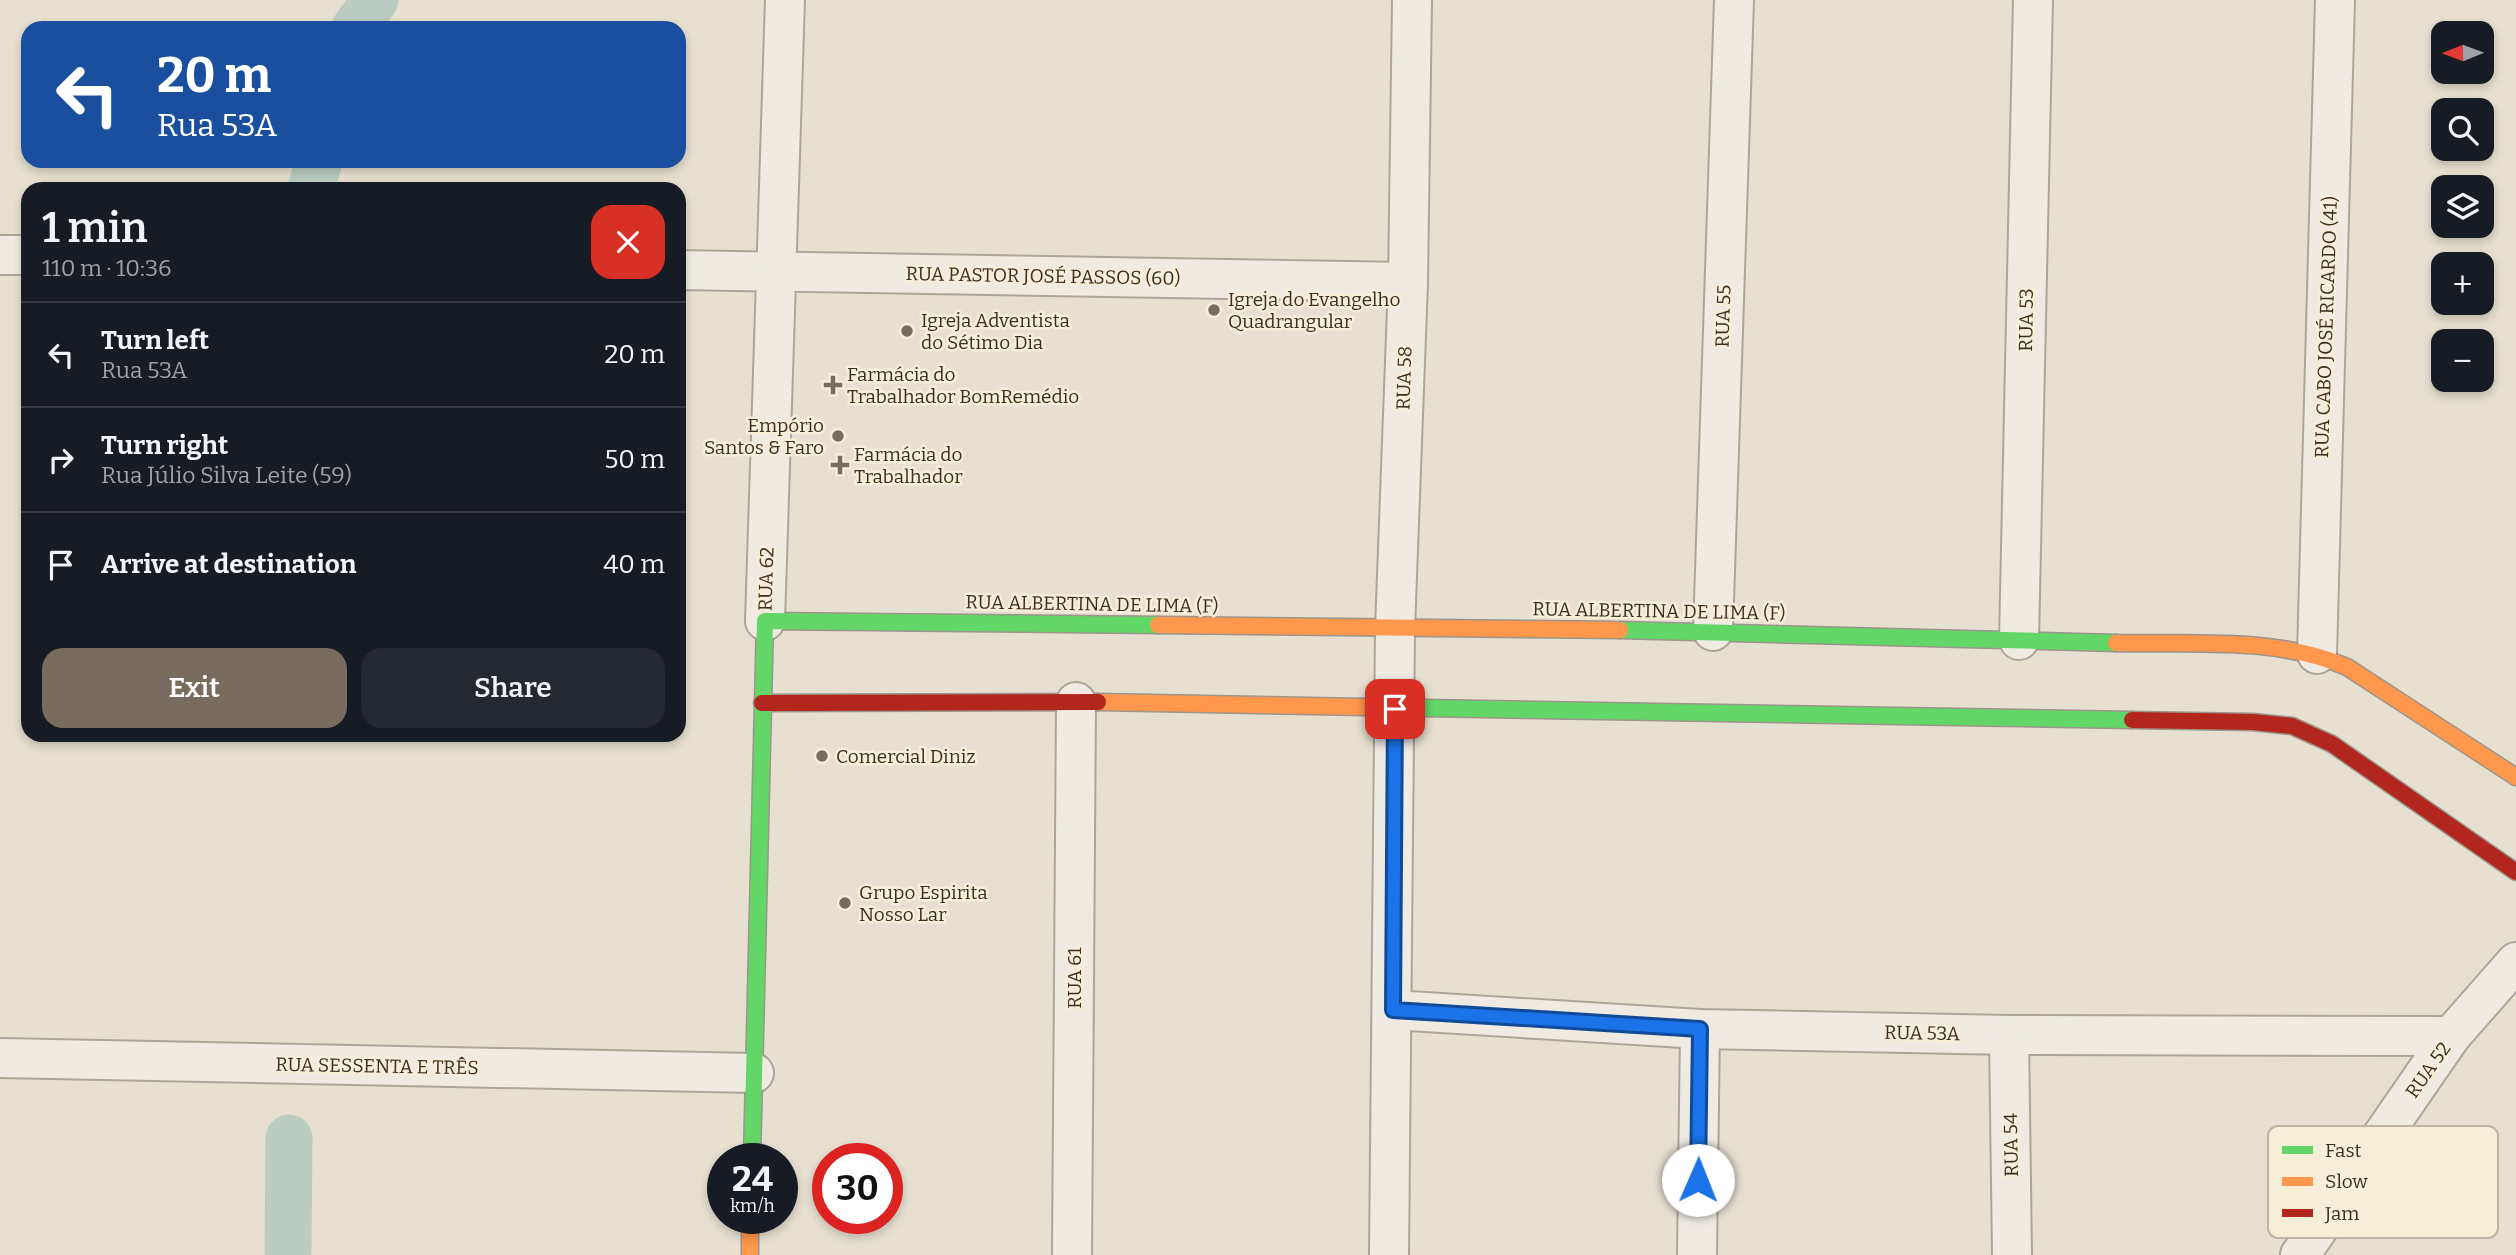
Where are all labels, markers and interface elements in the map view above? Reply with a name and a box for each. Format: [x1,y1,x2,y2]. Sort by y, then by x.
north arrow [2431,21,2494,84]
map controls [2431,21,2494,392]
text: 20 m [157,46,271,105]
icon: left [42,49,133,140]
button: search [2431,98,2494,161]
text: Rua 53A [157,106,277,144]
button: layers [2431,175,2494,238]
street label: RUA CABO JOSÉ RICARDO (41) [2310,196,2342,458]
text: 1 min [42,203,148,253]
button: close [591,205,665,279]
button: + [2431,252,2494,315]
text: 110 m · 10:36 [42,254,172,282]
street label: RUA PASTOR JOSÉ PASSOS (60) [905,262,1181,290]
street label: RUA 55 [1710,284,1736,348]
place label: Igreja do Evangelho Quadrangular [1228,288,1400,333]
street label: RUA 53 [2014,288,2038,352]
marker: Igreja do Evangelho Quadrangular [1206,302,1222,318]
place label: Igreja Adventista do Sétimo Dia [921,309,1071,354]
marker: Igreja Adventista do Sétimo Dia [899,323,915,339]
text: Turn left [101,325,209,356]
button: − [2431,329,2494,392]
icon: left [42,336,80,374]
text: 20 m [604,339,665,370]
street label: RUA 58 [1391,346,1417,410]
text: Rua 53A [101,356,187,384]
place label: Farmácia do Trabalhador BomRemédio [847,363,1079,408]
marker: Farmácia do Trabalhador BomRemédio [825,377,841,393]
place label: Empório Santos & Faro [704,414,824,459]
marker: Empório Santos & Faro [830,428,846,444]
text: Turn right [101,430,228,461]
icon: right [42,441,80,479]
place label: Farmácia do Trabalhador [854,443,963,488]
text: 50 m [604,444,665,475]
marker: Farmácia do Trabalhador [832,457,848,473]
text: Rua Júlio Silva Leite (59) [101,461,352,489]
icon: arrive [42,546,80,584]
street label: RUA 62 [753,547,779,611]
text: Arrive at destination [101,549,356,580]
text: 40 m [603,549,665,580]
street label: RUA ALBERTINA DE LIMA (F) [965,590,1219,618]
street label: RUA ALBERTINA DE LIMA (F) [1532,597,1786,625]
button: Exit [42,648,347,728]
button: Share [361,648,665,728]
pin [1365,679,1425,739]
icon: arrive [1376,690,1414,728]
place label: Comercial Diniz [836,745,976,768]
marker: Comercial Diniz [814,748,830,764]
place label: Grupo Espirita Nosso Lar [859,881,988,926]
marker: Grupo Espirita Nosso Lar [837,895,853,911]
street label: RUA 61 [1063,947,1086,1009]
street label: RUA 53A [1884,1021,1961,1045]
street label: RUA 52 [2401,1038,2455,1102]
street label: RUA SESSENTA E TRÊS [275,1053,479,1079]
street label: RUA 54 [1999,1113,2023,1177]
legend [2268,1126,2498,1238]
text: Fast [2325,1139,2362,1162]
speed limit sign: 30 [812,1143,903,1234]
position arrow [1661,1143,1735,1217]
text: 24 [732,1158,773,1200]
text: Slow [2325,1170,2368,1193]
text: km/h [730,1195,775,1217]
text: Jam [2324,1202,2359,1225]

